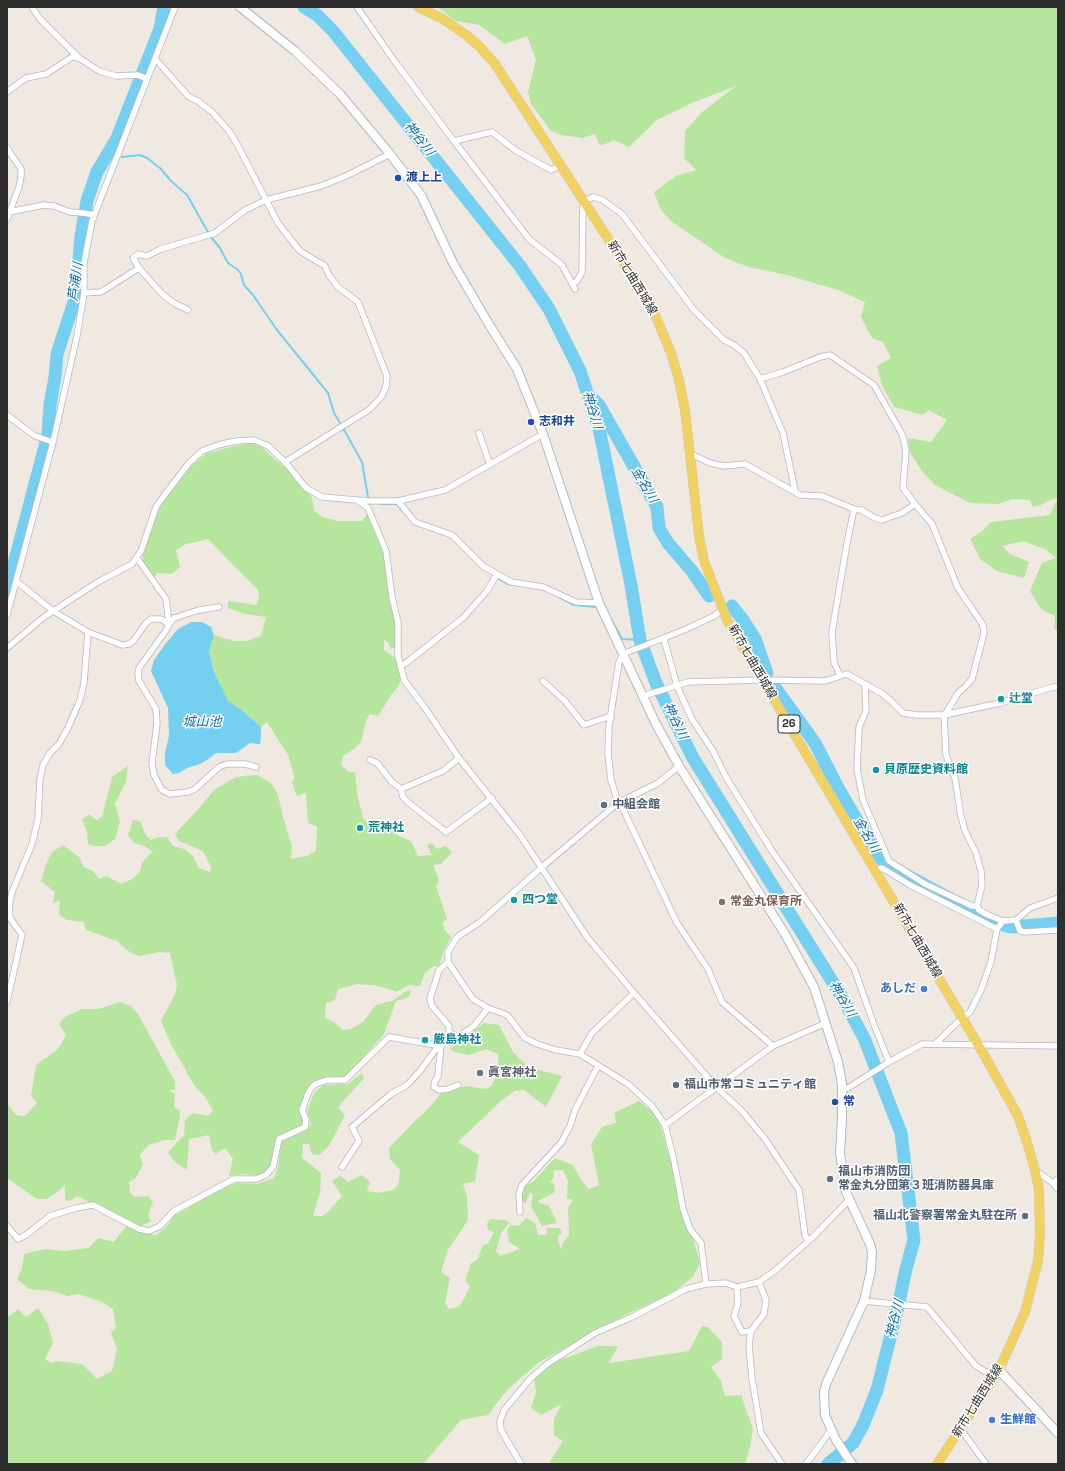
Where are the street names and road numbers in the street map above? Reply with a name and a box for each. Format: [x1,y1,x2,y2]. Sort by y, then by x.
street label: 新市七曲西城線 [604,238,660,318]
street label: 新市七曲西城線 [725,622,779,702]
road number: 26 [778,715,800,733]
street label: 新市七曲西城線 [890,901,944,981]
street label: 新市七曲西城線 [950,1362,1006,1440]

